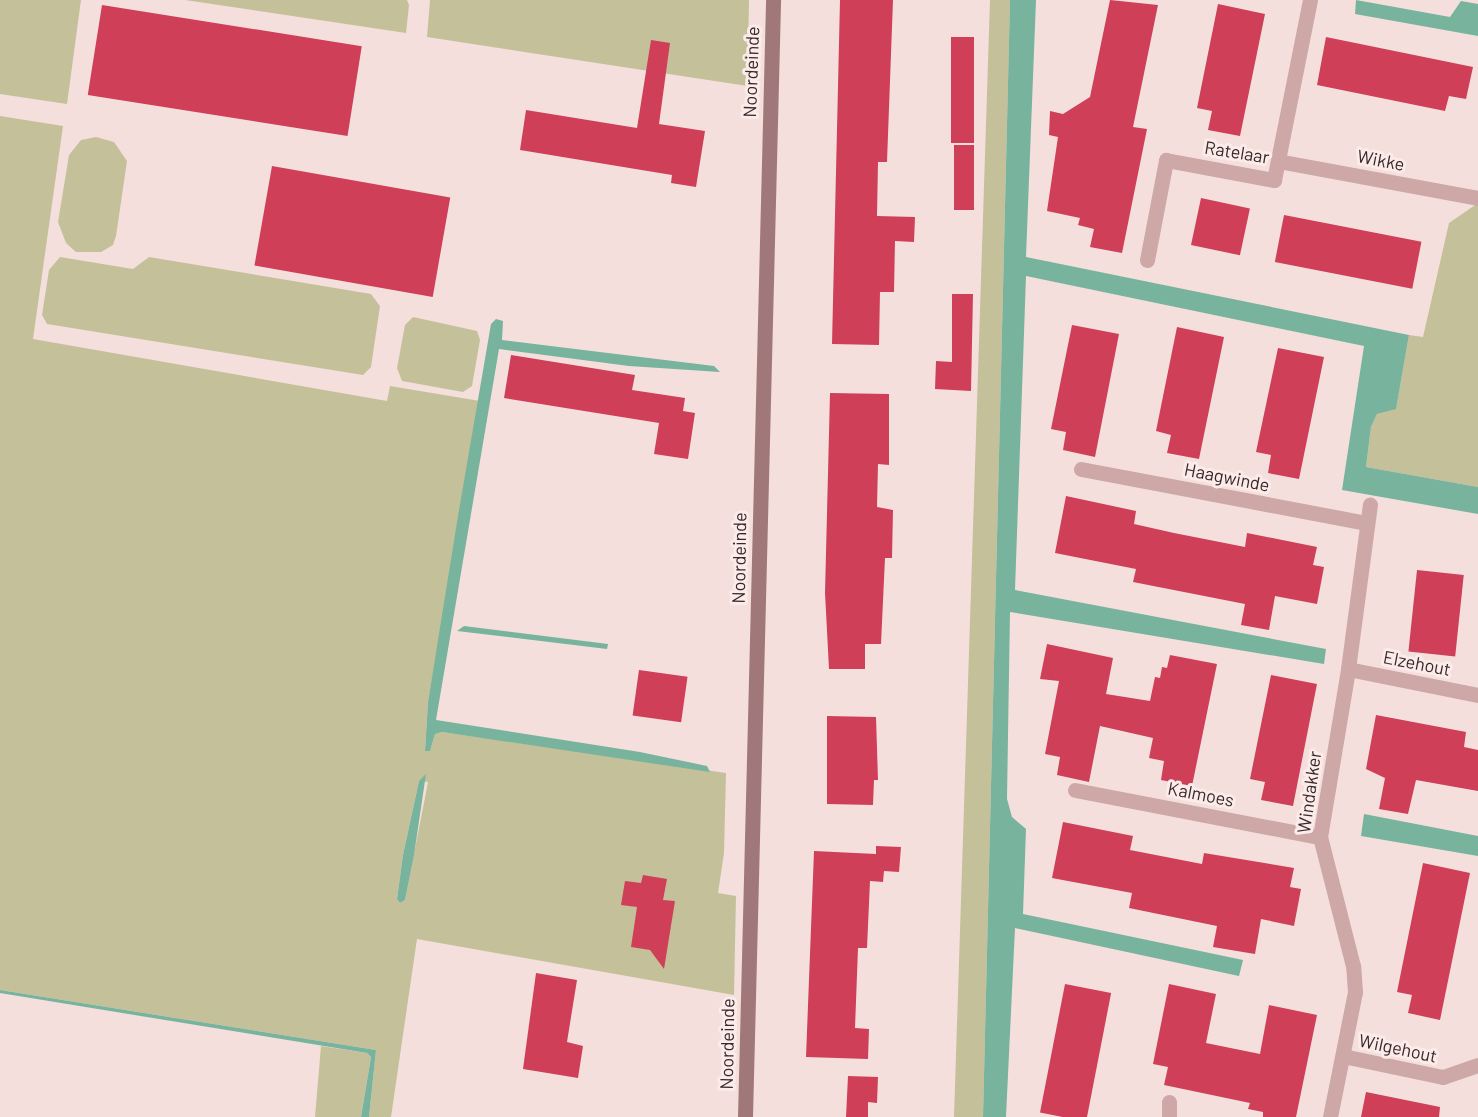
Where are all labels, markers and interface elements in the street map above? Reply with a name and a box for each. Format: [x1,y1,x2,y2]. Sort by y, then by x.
street label: Noordeinde [739,26,763,118]
street label: Ratelaar [1203,136,1271,168]
street label: Wikke [1356,145,1406,175]
street label: Haagwinde [1183,458,1271,496]
street label: Noordeinde [727,512,751,604]
street label: Elzehout [1381,646,1453,680]
street label: Windakker [1293,749,1325,835]
street label: Kalmoes [1166,777,1236,811]
street label: Noordeinde [715,998,739,1090]
street label: Wilgehout [1357,1029,1439,1067]

